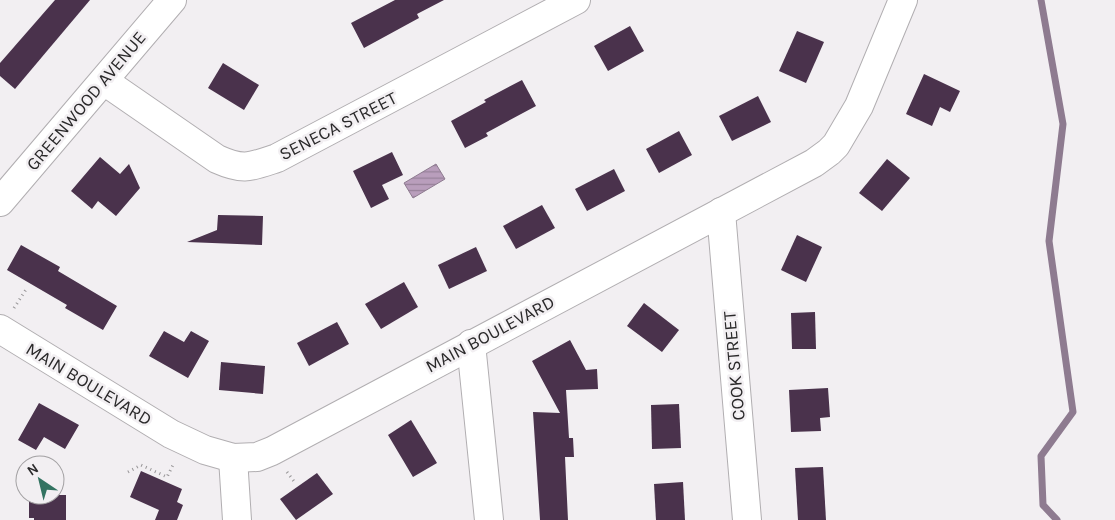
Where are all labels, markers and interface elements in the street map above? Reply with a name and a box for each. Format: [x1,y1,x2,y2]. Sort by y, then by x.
street label: GREENWOOD AVENUE [21,27,151,175]
street label: SENECA STREET [275,87,401,165]
street label: MAIN BOULEVARD [422,291,558,377]
street label: COOK STREET [718,310,750,422]
street label: MAIN BOULEVARD [22,338,156,430]
north arrow [15,455,65,505]
text: N [24,460,42,480]

